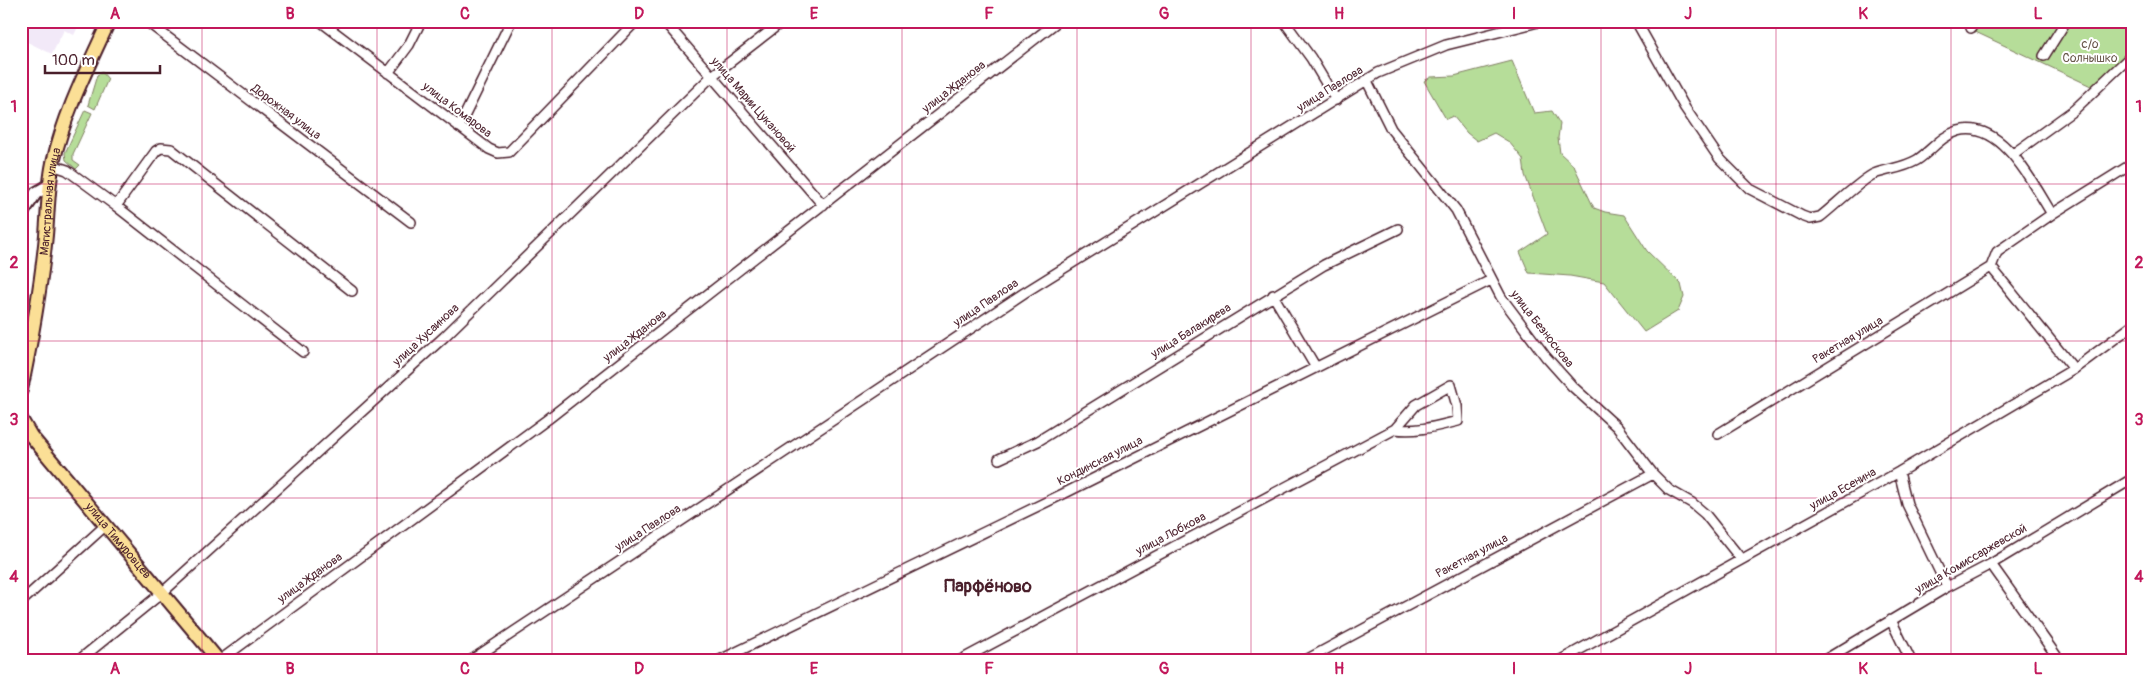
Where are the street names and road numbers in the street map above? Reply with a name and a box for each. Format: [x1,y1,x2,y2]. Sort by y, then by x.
street label: улица Марии Цукановой [707,53,799,156]
street label: улица Жданова [918,57,989,117]
street label: улица Павлова [1293,62,1366,116]
street label: улица Комарова [419,78,495,141]
street label: Дорожная улица [247,80,324,143]
street label: Магистральная улица [36,145,64,256]
street label: улица Павлова [950,275,1022,331]
street label: улица Безноскова [1507,287,1577,371]
street label: улица Хусаинова [389,300,462,370]
street label: улица Балакирева [1147,300,1234,362]
street label: улица Жданова [599,306,670,366]
street label: Ракетная улица [1810,313,1886,367]
street label: Кондинская улица [1055,433,1146,489]
street label: улица Есенина [1806,464,1879,514]
street label: улица Тимуровцев [82,499,155,582]
street label: улица Павлова [611,501,684,555]
street label: улица Лобкова [1133,509,1209,559]
street label: улица Комиссаржевской [1912,521,2030,598]
street label: Ракетная улица [1433,531,1511,581]
street label: улица Жданова [274,549,346,607]

